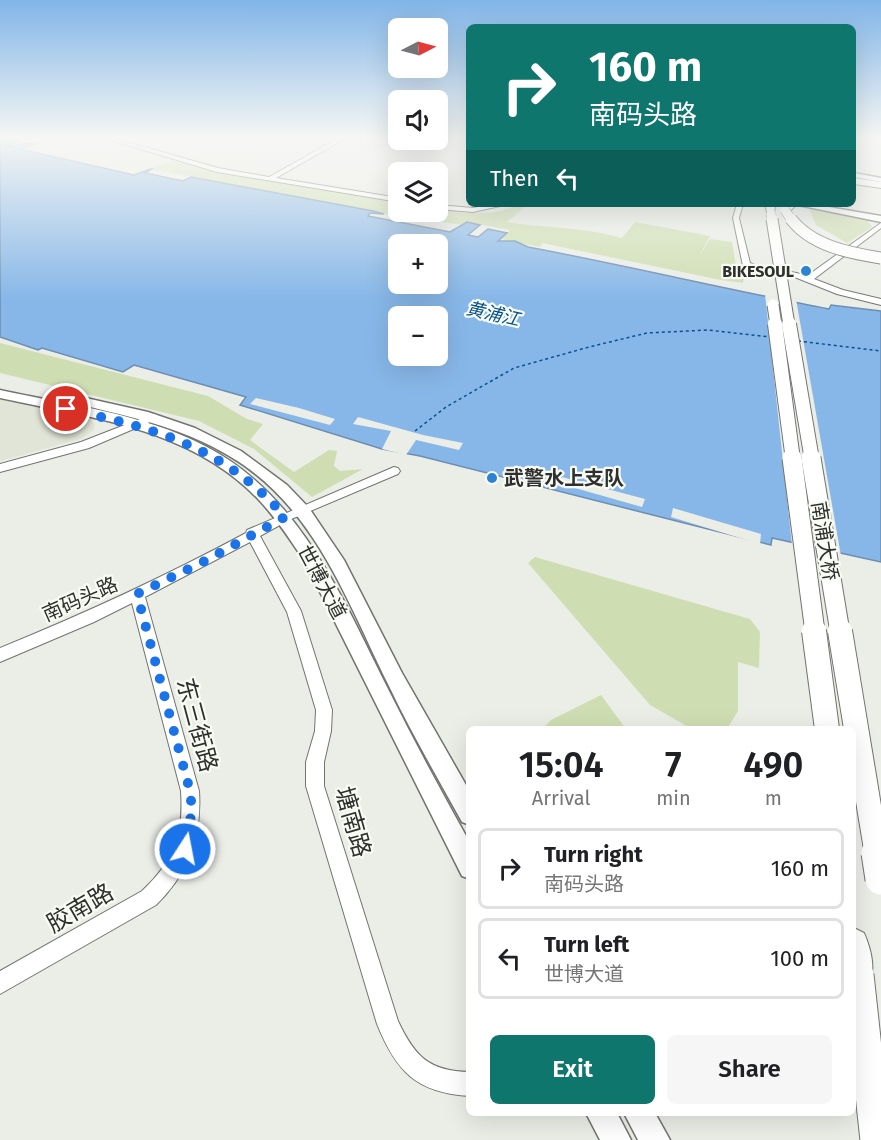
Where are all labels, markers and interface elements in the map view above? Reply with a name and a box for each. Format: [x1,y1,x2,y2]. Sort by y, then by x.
north arrow [388,18,448,78]
map controls [388,18,448,366]
text: 160 m [589,42,702,92]
icon: right [490,48,568,126]
button: sound [388,90,448,150]
text: 南码头路 [589,99,697,131]
button: layers [388,162,448,222]
icon: left [551,162,584,195]
text: Then [490,165,539,192]
button: + [388,234,448,294]
place label: BIKESOUL [722,262,794,281]
marker: BIKESOUL [799,264,813,278]
water label: 黄浦江 [464,297,524,331]
button: − [388,306,448,366]
pin [40,383,91,434]
icon: arrive [49,392,82,425]
place label: 武警水上支队 [504,466,624,490]
marker: 武警水上支队 [485,471,499,485]
street label: 南浦大桥 [807,500,843,582]
street label: 世博大道 [293,541,351,623]
street label: 南码头路 [39,572,121,626]
street label: 东三街路 [171,675,223,775]
text: 15:04 [519,743,604,787]
text: 7 [665,743,682,787]
text: 490 [743,743,803,787]
street label: 塘南路 [330,784,376,860]
text: Arrival [532,786,590,810]
text: min [656,786,691,810]
text: m [765,786,782,810]
position arrow [153,817,217,881]
text: Turn right [544,841,643,868]
icon: right [493,852,526,885]
text: 160 m [771,855,829,882]
text: 南码头路 [544,872,624,896]
street label: 胶南路 [42,878,118,938]
text: Turn left [544,931,629,958]
icon: left [493,942,526,975]
text: 100 m [770,945,829,972]
text: 世博大道 [544,962,624,986]
button: Exit [490,1035,655,1104]
button: Share [667,1035,832,1104]

